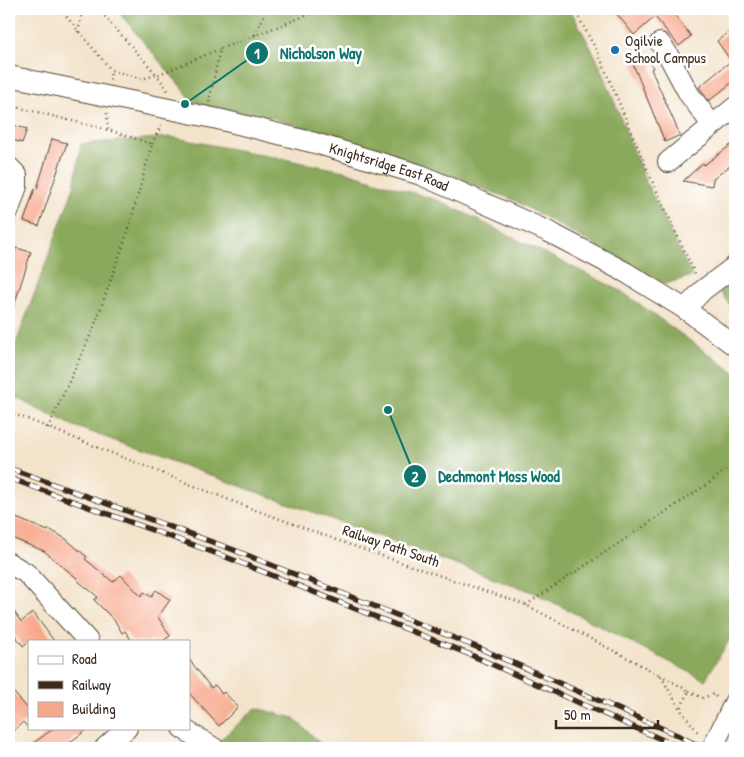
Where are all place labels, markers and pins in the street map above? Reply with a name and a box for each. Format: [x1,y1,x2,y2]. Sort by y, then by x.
place label: Ogilvie School Campus [625,30,706,68]
callout: Nicholson Way [245,38,372,69]
marker: Ogilvie School Campus [609,44,621,56]
callout: Dechmont Moss Wood [403,461,570,492]

